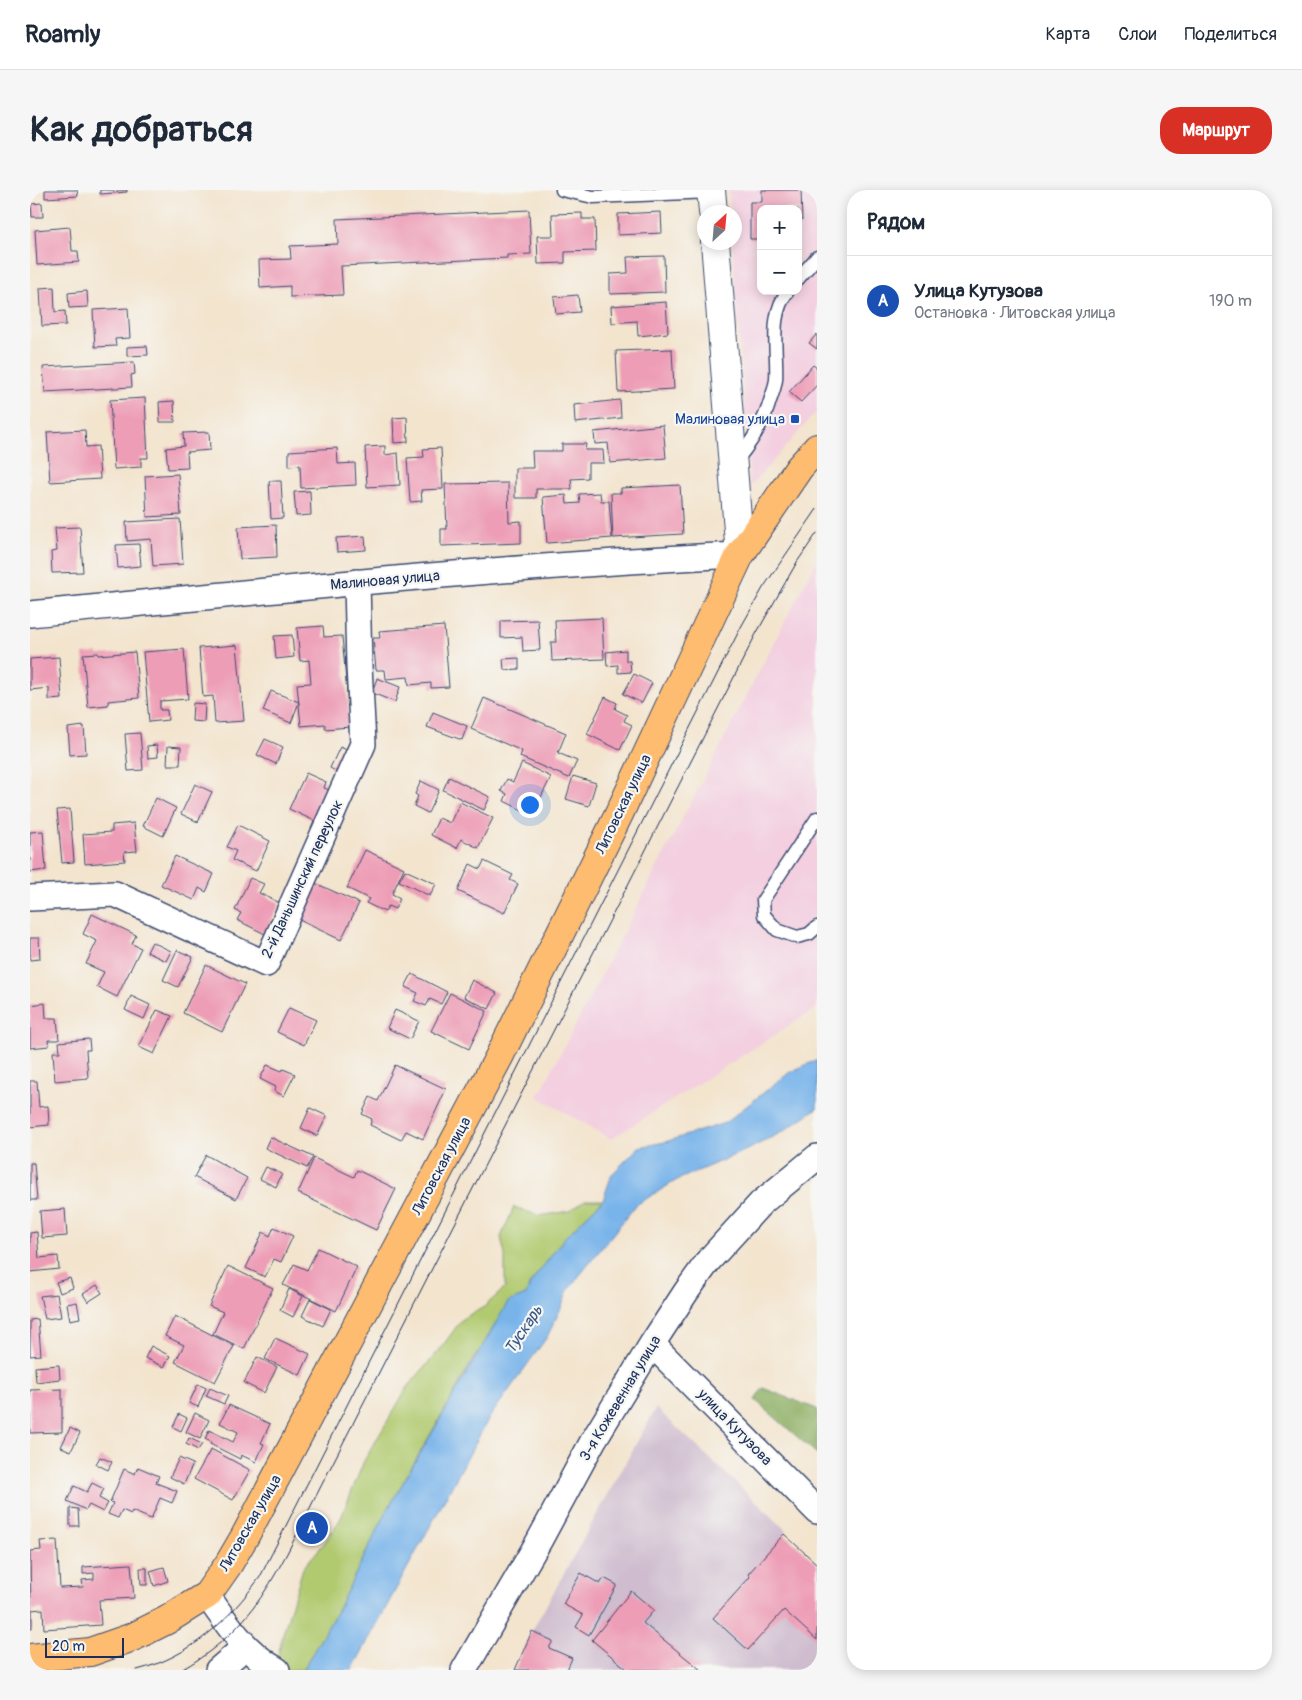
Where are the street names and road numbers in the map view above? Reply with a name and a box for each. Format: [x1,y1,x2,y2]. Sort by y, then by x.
street label: Малиновая улица [329,566,441,595]
street label: Литовская улица [591,751,656,858]
street label: 2-й Даньшинский переулок [257,797,348,961]
street label: Литовская улица [407,1114,475,1220]
street label: 3-я Кожевенная улица [575,1332,665,1464]
street label: улица Кутузова [693,1384,776,1470]
street label: Литовская улица [215,1471,286,1576]

